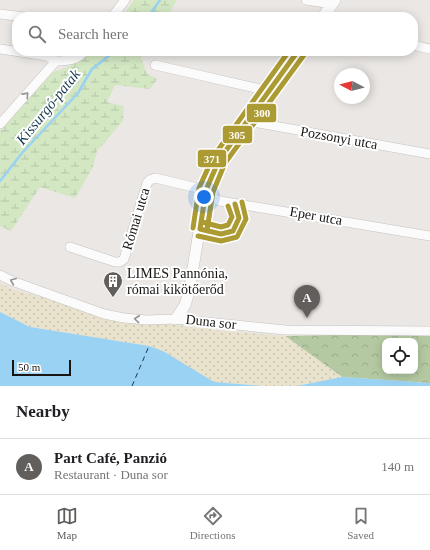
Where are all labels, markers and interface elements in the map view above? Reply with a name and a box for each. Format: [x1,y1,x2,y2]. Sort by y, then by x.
search box [12,12,418,56]
icon: search [26,23,48,45]
text: Search here [58,26,128,42]
water label: Kissurgó-patak [12,66,83,149]
north arrow [334,68,370,104]
one-way arrow [21,92,28,99]
line badge: 300 [246,103,277,123]
text: 300 [254,107,271,119]
street label: Pozsonyi utca [299,124,380,152]
line badge: 305 [222,125,253,144]
text: 305 [229,129,246,141]
line badge: 371 [197,149,227,168]
text: 371 [204,153,220,165]
street label: Római utca [119,185,153,252]
your location [194,187,214,207]
street label: Eper utca [288,204,344,228]
place label: LIMES Pannónia, római kikötőerőd [127,266,228,297]
building icon: LIMES Pannónia, római kikötőerőd [102,270,124,298]
one-way arrow [10,278,17,286]
pin: A [294,285,320,318]
street label: Duna sor [185,312,237,332]
one-way arrow [134,315,140,324]
map controls [382,338,418,374]
button: locate [382,338,418,374]
scale bar [12,358,71,377]
text: 50 m [18,361,40,373]
text: Nearby [16,402,70,421]
text: Part Café, Panzió [54,450,167,466]
text: A [24,459,34,474]
text: 140 m [381,459,414,474]
text: Restaurant · Duna sor [54,467,168,482]
tab: Map [56,505,78,541]
tab: Directions [190,505,235,541]
tab: Saved [347,505,374,541]

